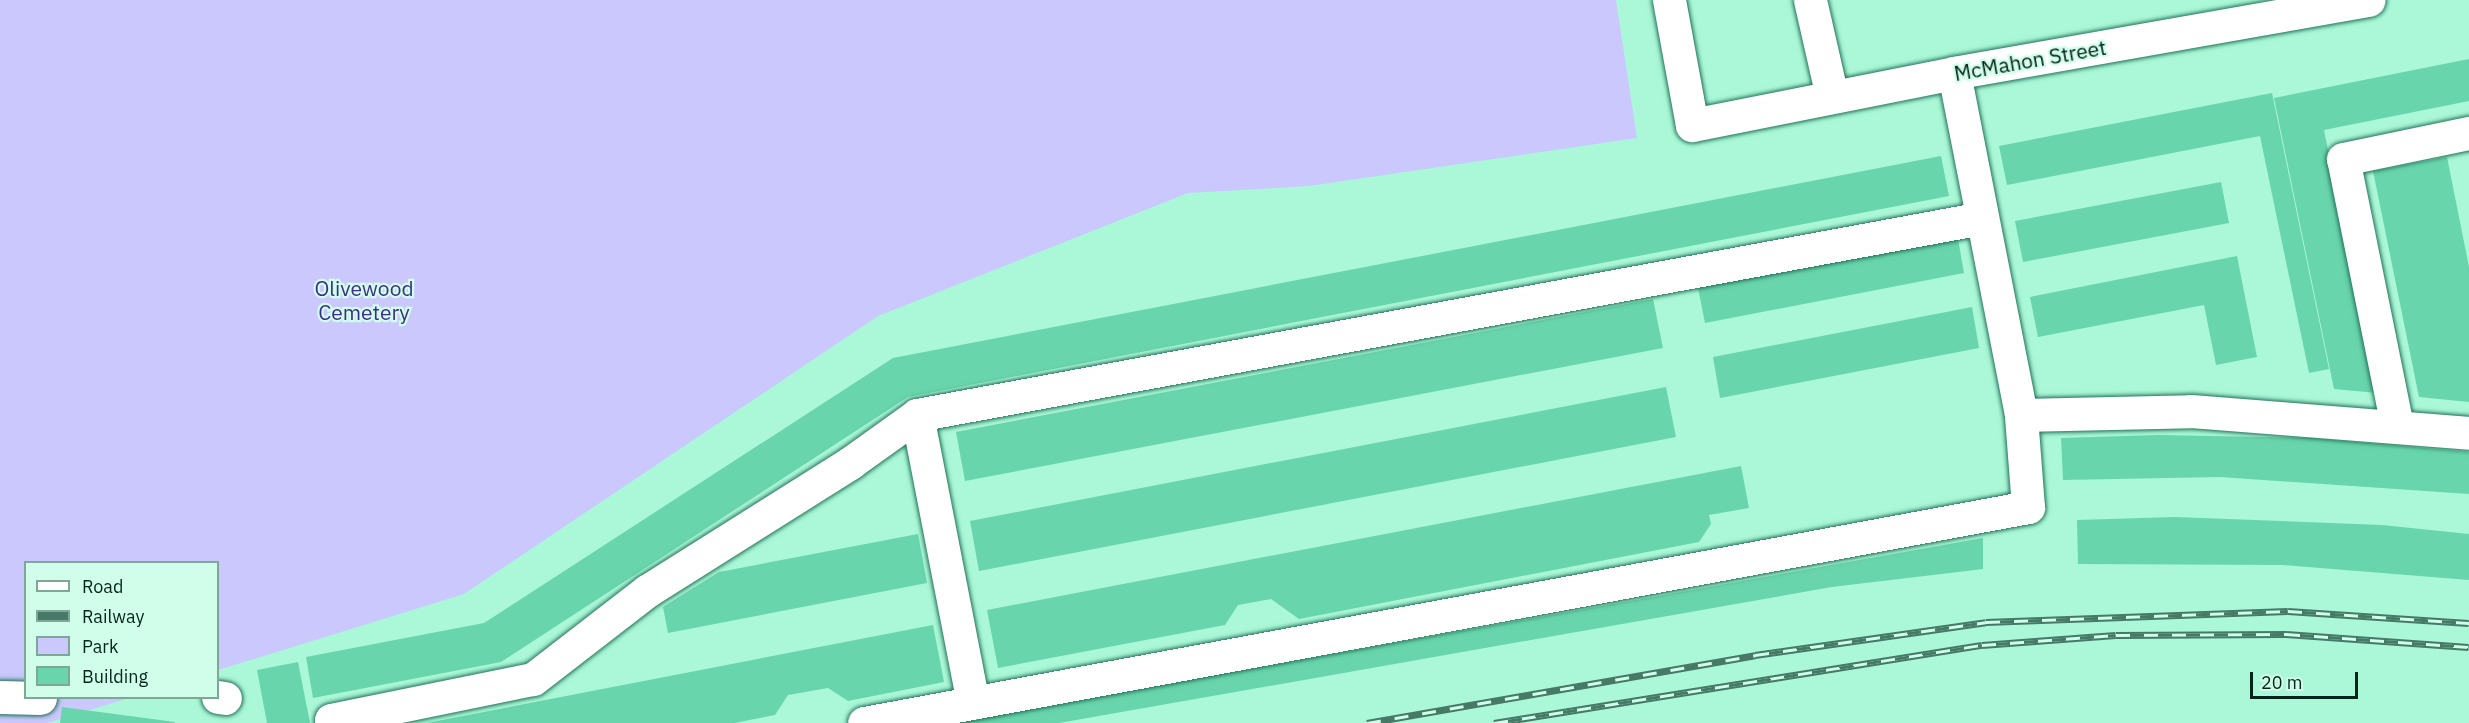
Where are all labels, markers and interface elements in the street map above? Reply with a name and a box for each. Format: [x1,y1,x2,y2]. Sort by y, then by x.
street label: McMahon Street [1952,34,2108,86]
park label: Olivewood Cemetery [314,275,414,325]
legend [24,561,219,699]
text: Road [82,575,123,598]
text: Railway [82,605,144,628]
text: Park [82,635,118,658]
scale bar [2253,660,2361,698]
text: Building [82,665,148,688]
text: 20 m [2261,671,2303,694]

